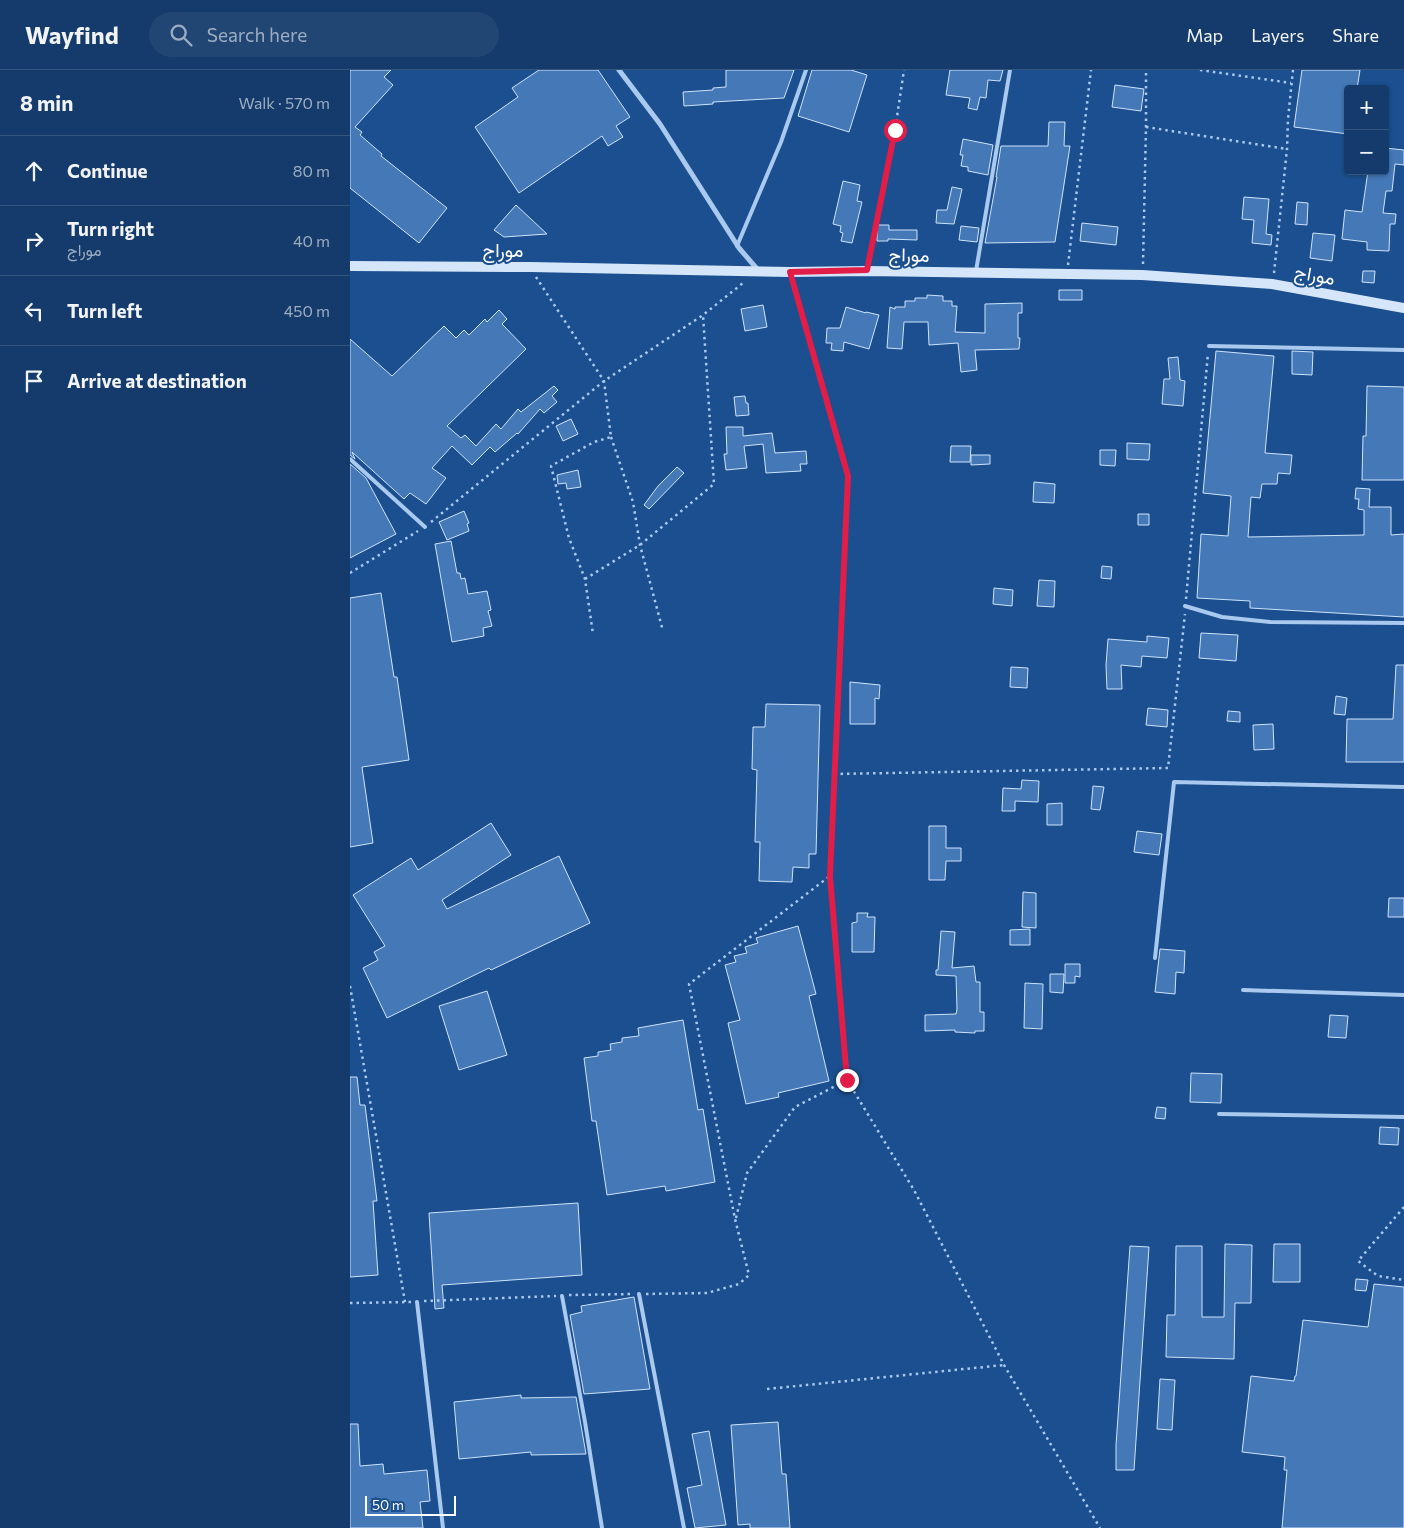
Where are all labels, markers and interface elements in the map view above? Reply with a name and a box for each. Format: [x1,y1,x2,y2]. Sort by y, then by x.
search box [149,12,499,57]
text: Wayfind [25,20,119,49]
icon: search [167,21,195,49]
text: Search here [207,23,307,46]
text: Map [1186,24,1223,46]
text: Layers [1251,24,1304,46]
text: Share [1332,24,1379,46]
map controls [1344,85,1389,175]
button: + [1344,85,1389,130]
text: 8 min [20,90,73,115]
text: Walk · 570 m [238,93,330,112]
route start [884,119,907,142]
button: − [1344,130,1389,175]
icon: ahead [20,157,48,185]
text: Continue [67,159,147,182]
text: 80 m [293,161,330,180]
text: Turn right [67,217,154,240]
icon: right [20,227,48,255]
text: 40 m [293,231,330,250]
street label: موراج [483,238,523,263]
text: موراج [67,240,101,259]
street label: موراج [888,242,930,268]
street label: موراج [1293,259,1337,291]
icon: left [20,297,48,325]
text: Turn left [67,299,142,322]
text: 450 m [284,301,330,320]
icon: arrive [20,367,48,395]
text: Arrive at destination [67,369,247,392]
route end [836,1069,859,1092]
scale bar [365,1493,456,1516]
text: 50 m [372,1496,404,1513]

